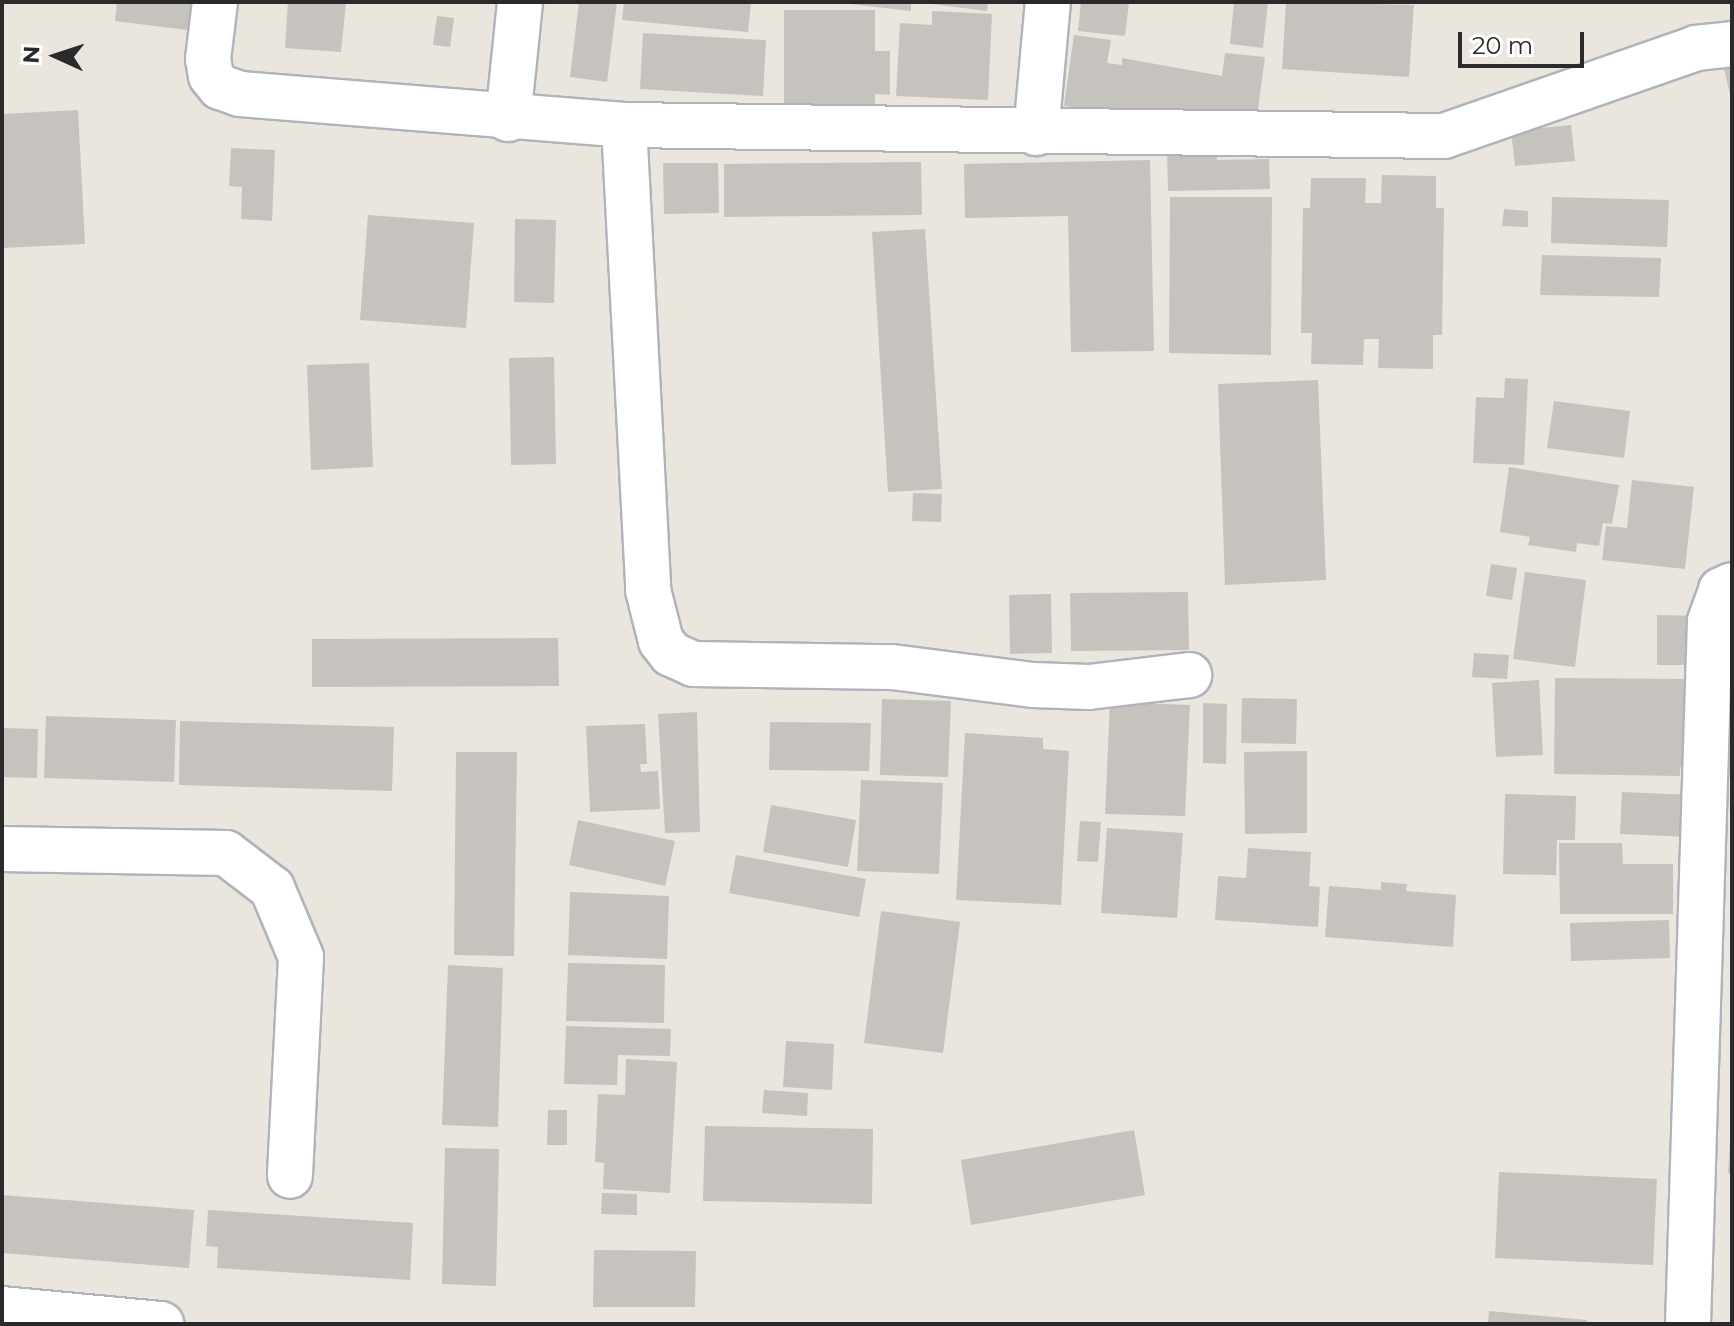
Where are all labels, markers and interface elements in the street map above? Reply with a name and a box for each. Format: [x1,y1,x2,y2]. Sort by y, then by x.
north arrow [16,16,96,96]
scale bar [1462,16,1588,66]
text: 20 m [1472,31,1533,60]
text: N [18,45,45,64]

